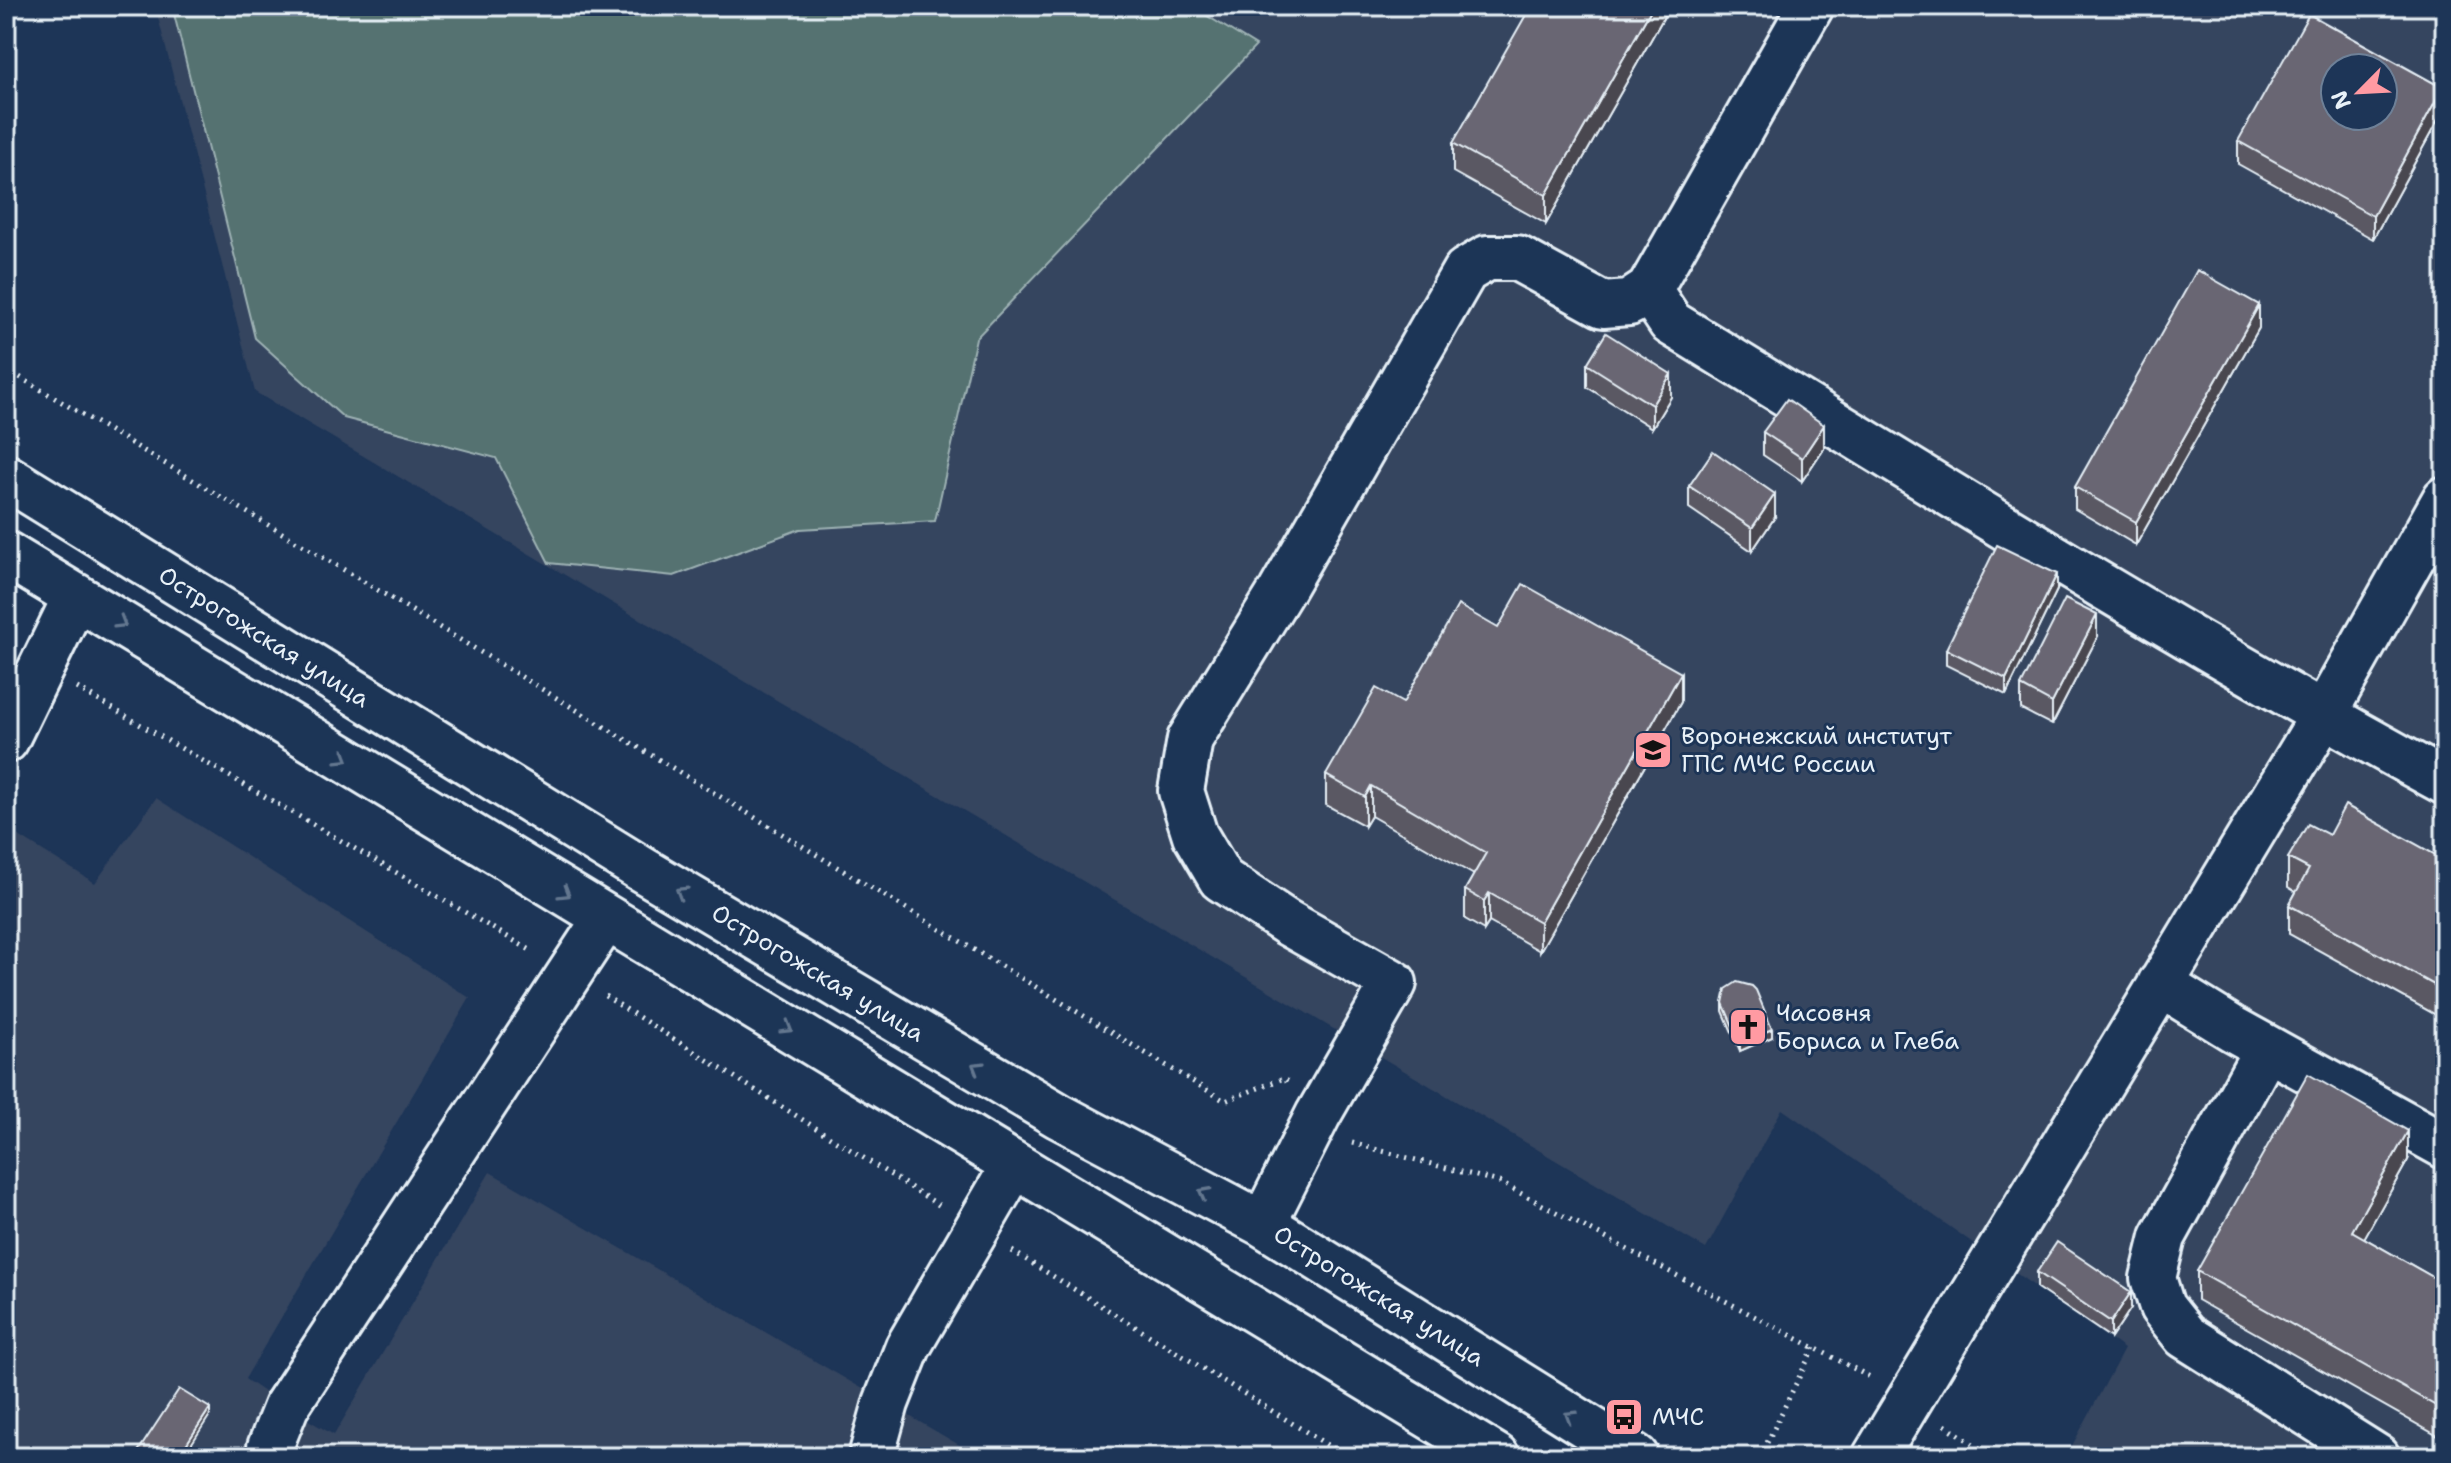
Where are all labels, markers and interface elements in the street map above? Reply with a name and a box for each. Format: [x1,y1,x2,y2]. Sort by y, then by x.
north arrow [2319,52,2399,132]
text: N [2324,86,2358,114]
street label: Острогожская улица [152,559,376,715]
one-way arrow [112,613,127,629]
place label: Воронежский институт ГПС МЧС России [1681,720,1953,780]
school or university icon: Воронежский институт ГПС МЧС России [1632,729,1674,771]
one-way arrow [334,748,349,764]
one-way arrow [556,883,571,899]
one-way arrow [675,886,690,902]
street label: Острогожская улица [706,897,931,1049]
place label: Часовня Бориса и Глеба [1776,997,1959,1057]
church icon: Часовня Бориса и Глеба [1727,1006,1769,1048]
one-way arrow [778,1018,793,1034]
one-way arrow [971,1062,986,1077]
one-way arrow [1199,1187,1213,1203]
street label: Острогожская улица [1267,1218,1491,1374]
bus stop icon: МЧС [1603,1396,1645,1438]
place label: МЧС [1652,1401,1704,1433]
one-way arrow [1564,1410,1578,1425]

